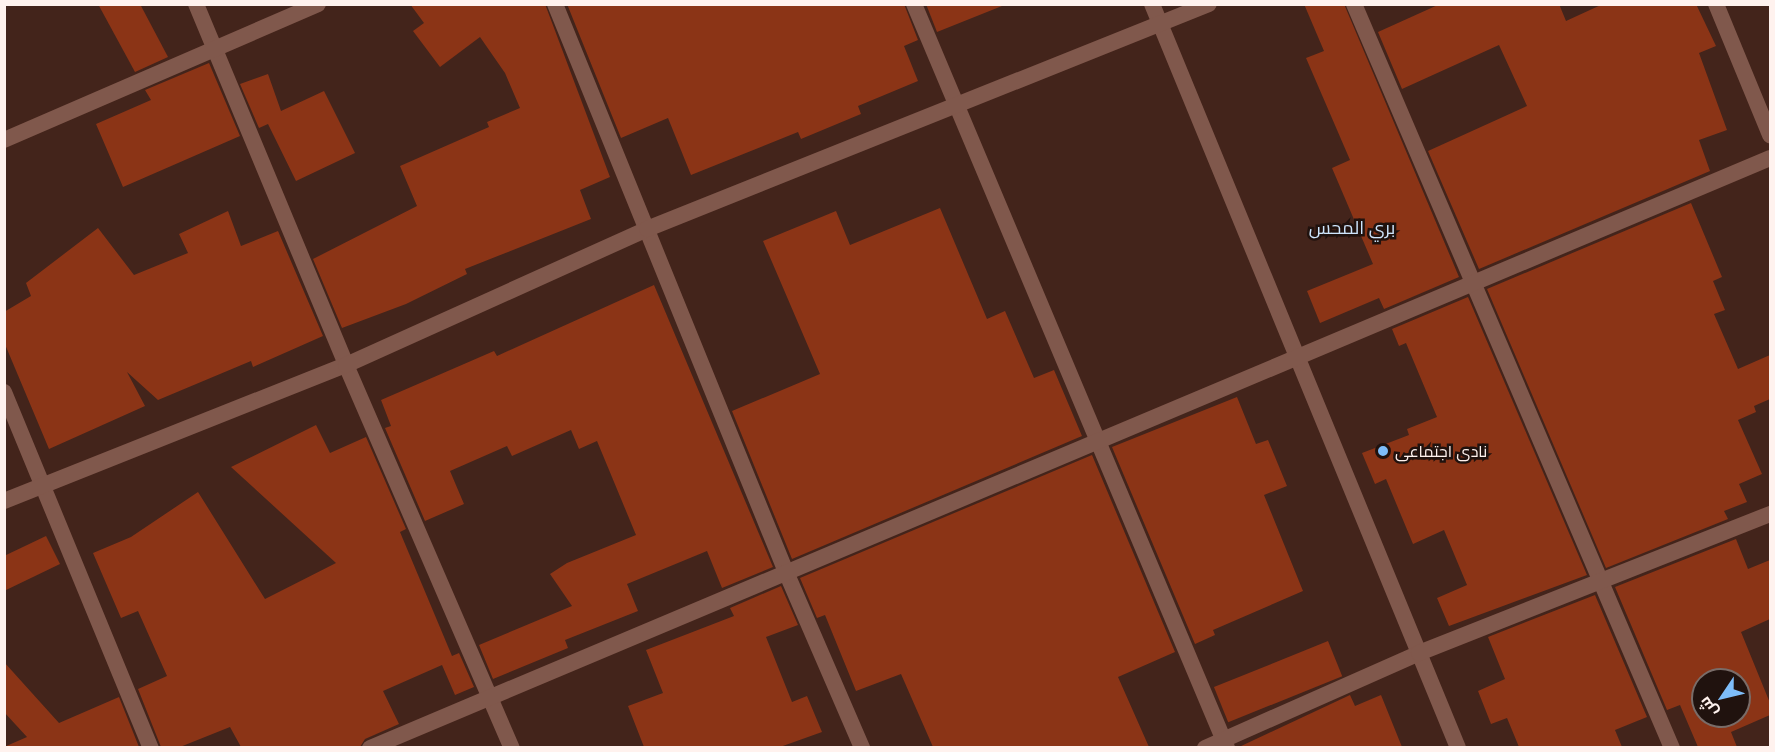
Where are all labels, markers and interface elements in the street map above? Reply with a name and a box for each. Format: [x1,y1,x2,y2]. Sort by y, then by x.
district label: بري المحس [1309,217,1395,239]
place label: نادى اجتماعى [1395,441,1487,461]
marker: نادى اجتماعى [1376,444,1390,458]
north arrow [1691,668,1751,728]
text: ش [1694,693,1722,721]

